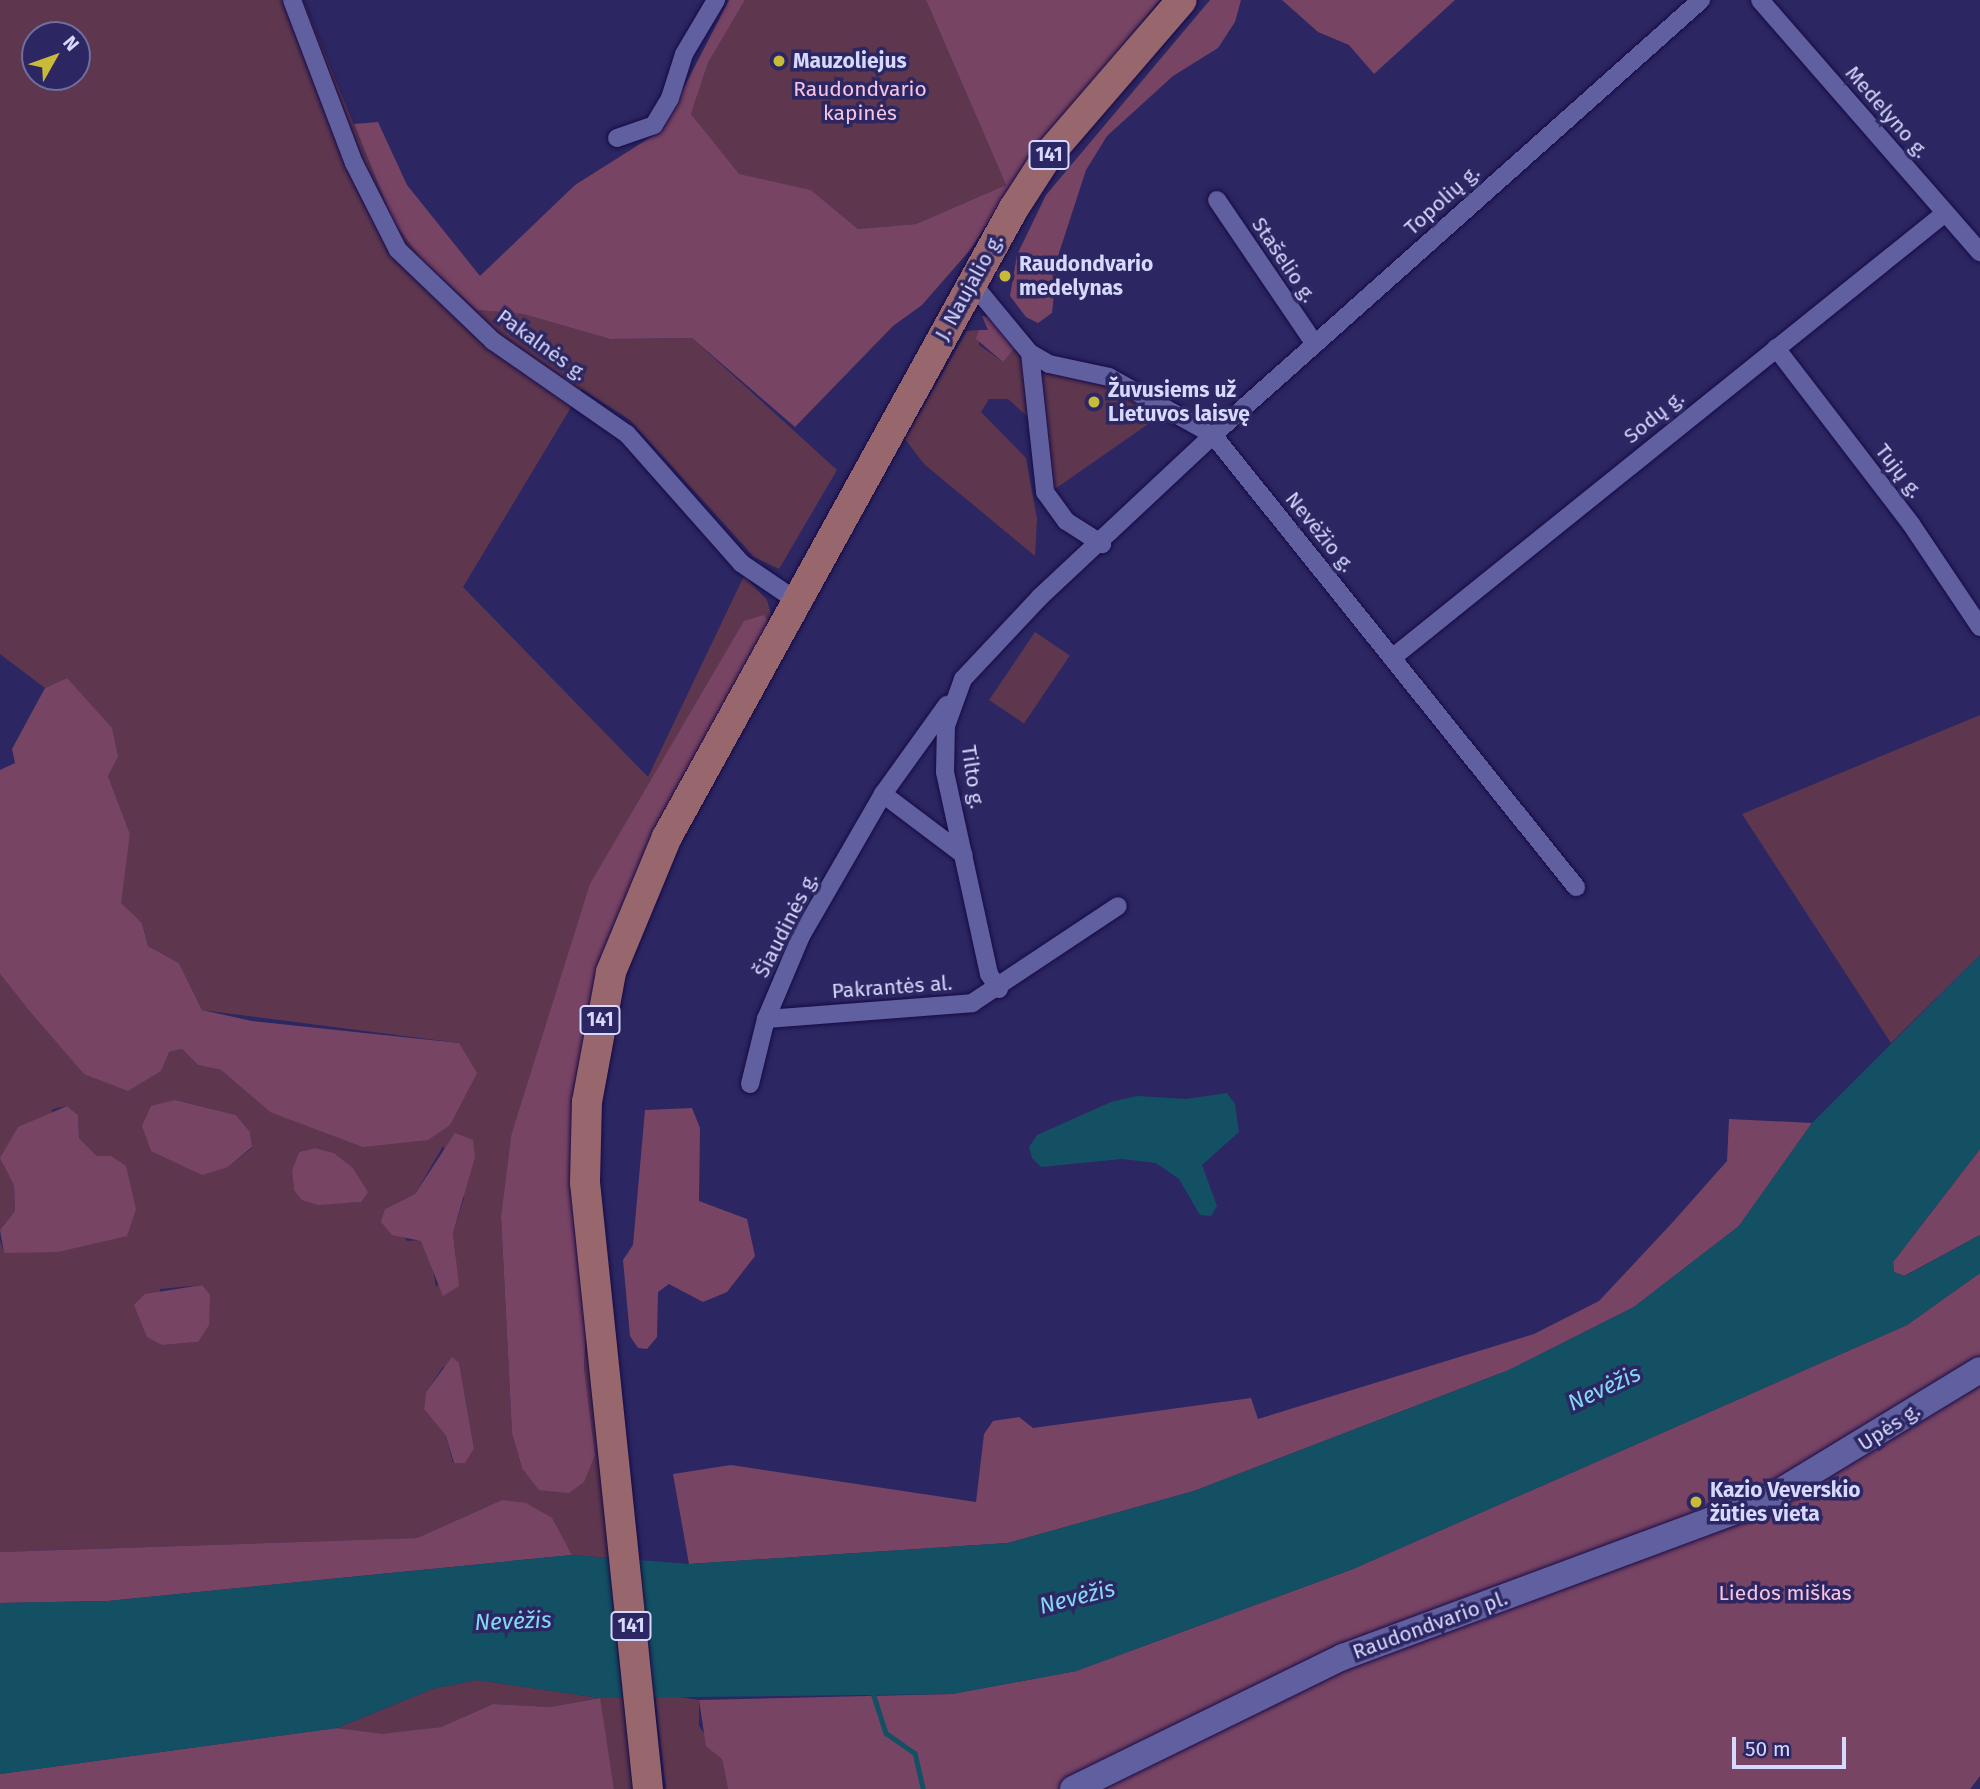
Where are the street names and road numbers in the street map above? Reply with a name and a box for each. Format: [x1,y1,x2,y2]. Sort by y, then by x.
street label: Medelyno g. [1840,61,1934,163]
road number: 141 [1028,140,1070,170]
street label: Topolių g. [1399,160,1485,240]
street label: Stašelio g. [1246,213,1322,307]
street label: J. Naujalio g. [929,229,1009,345]
street label: Pakalnės g. [492,304,592,386]
street label: Sodų g. [1619,385,1689,449]
street label: Tujų g. [1870,439,1928,503]
street label: Nevėžio g. [1280,487,1360,577]
street label: Tilto g. [956,744,990,810]
street label: Šiaudinės g. [749,868,823,982]
street label: Pakrantės al. [831,970,953,1004]
road number: 141 [579,1004,621,1036]
street label: Upės g. [1853,1398,1925,1456]
street label: Raudondvario pl. [1349,1585,1511,1665]
road number: 141 [610,1610,652,1642]

